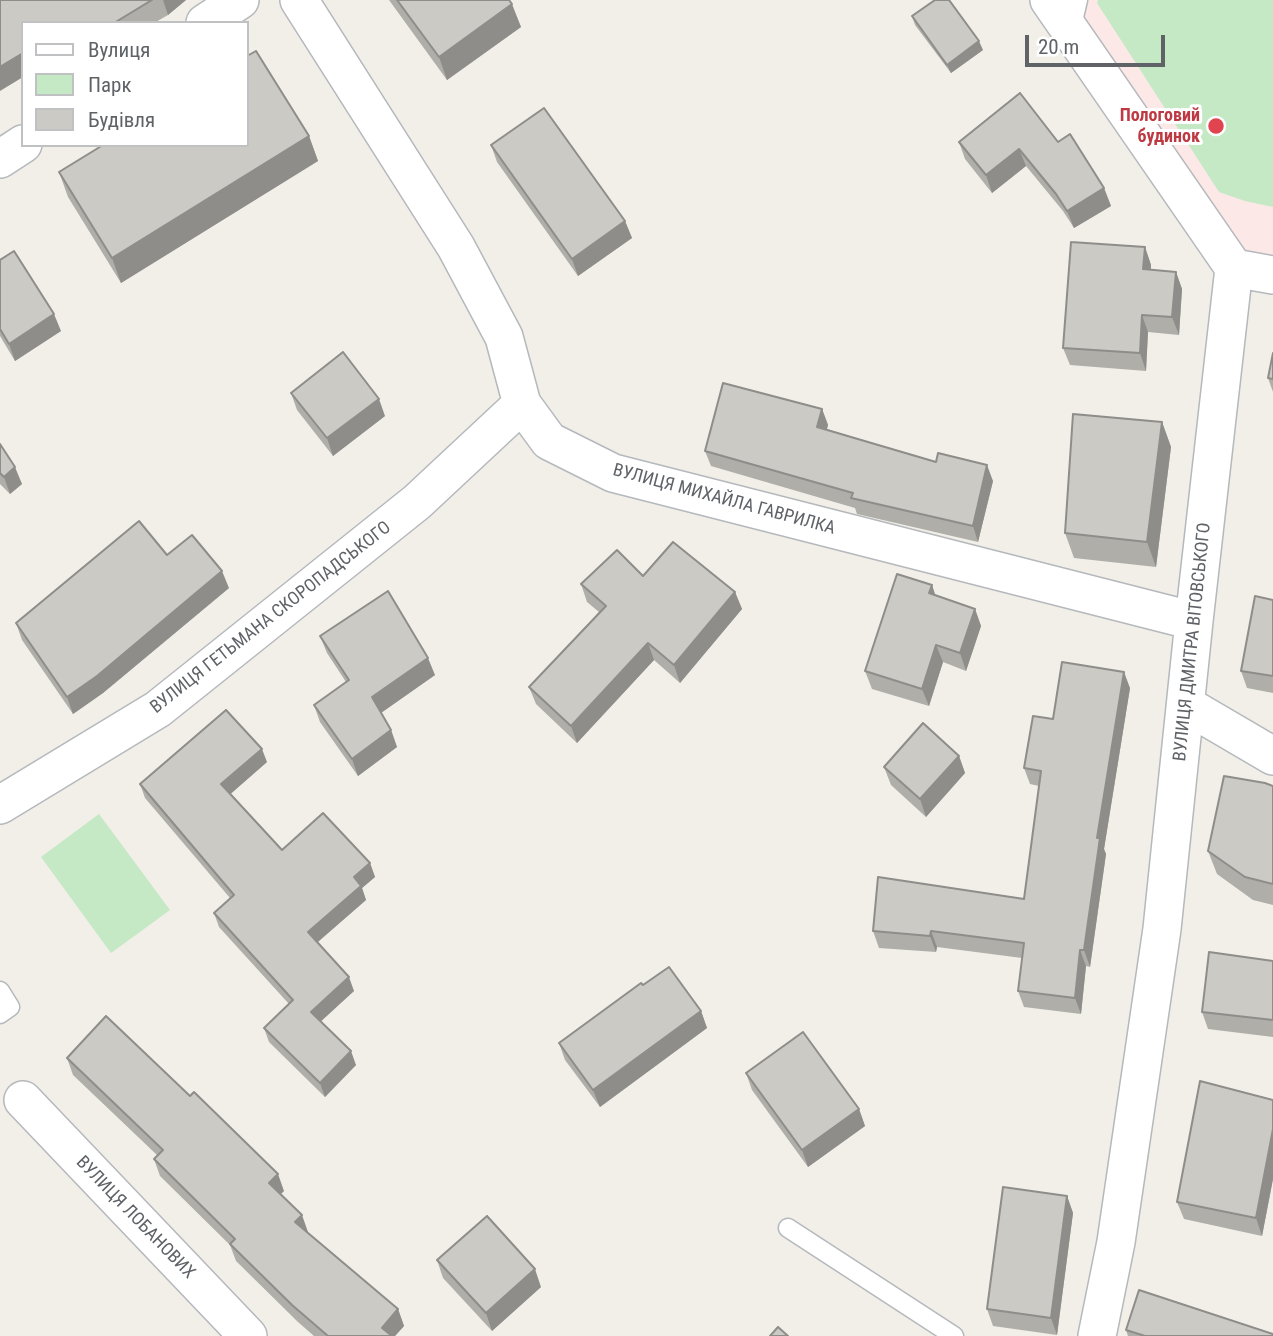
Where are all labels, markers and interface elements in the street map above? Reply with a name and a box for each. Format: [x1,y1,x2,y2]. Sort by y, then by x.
legend [21,21,248,147]
scale bar [1028,21,1168,65]
text: 20 m [1038,35,1079,59]
text: Вулиця [88,38,150,62]
text: Парк [88,73,132,97]
place label: Пологовий будинок [1120,105,1200,148]
text: Будівля [88,108,155,132]
marker: Пологовий будинок [1206,116,1226,136]
street label: ВУЛИЦЯ МИХАЙЛА ГАВРИЛКА [610,460,838,540]
street label: ВУЛИЦЯ ГЕТЬМАНА СКОРОПАДСЬКОГО [146,517,396,719]
street label: ВУЛИЦЯ ДМИТРА ВІТОВСЬКОГО [1170,522,1216,762]
street label: ВУЛИЦЯ ЛОБАНОВИХ [71,1152,199,1284]

